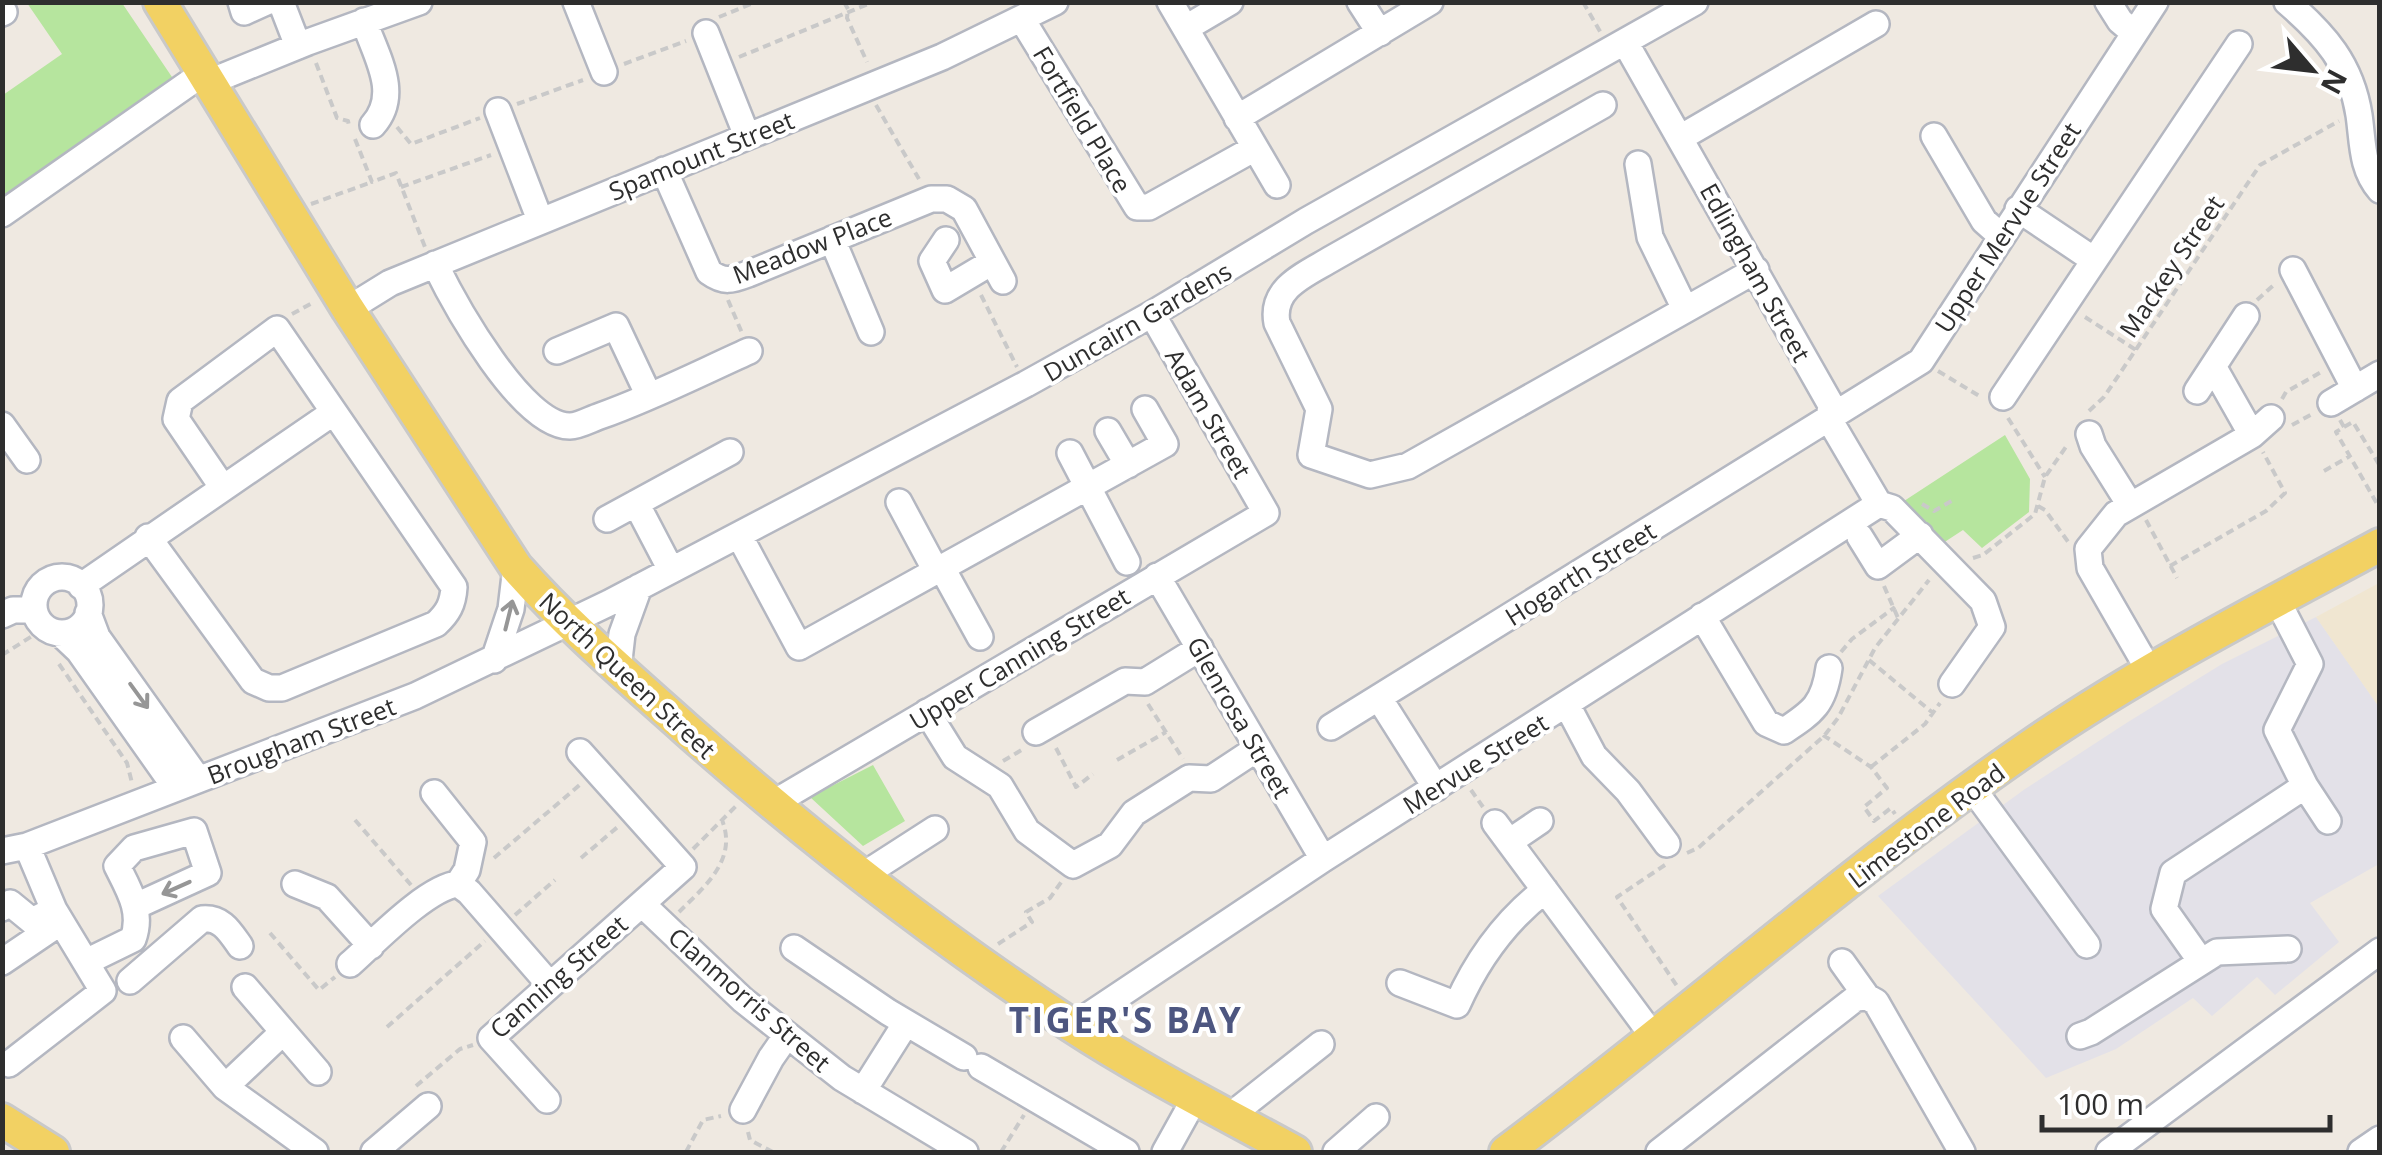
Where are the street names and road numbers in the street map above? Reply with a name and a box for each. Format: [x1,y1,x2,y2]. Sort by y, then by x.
street label: Fortfield Place [1026,39,1140,199]
street label: Spamount Street [603,102,799,208]
street label: Upper Mervue Street [1926,115,2088,339]
street label: Edlingham Street [1693,177,1819,368]
street label: Mackey Street [2111,188,2231,344]
street label: Meadow Place [728,199,896,291]
street label: Duncairn Gardens [1037,253,1237,389]
street label: Adam Street [1158,342,1260,484]
street label: Hogarth Street [1498,513,1662,633]
street label: Upper Canning Street [902,579,1136,737]
street label: North Queen Street [533,584,724,766]
street label: Glenrosa Street [1180,630,1300,804]
street label: Brougham Street [202,688,400,792]
street label: Mervue Street [1396,705,1554,821]
street label: Limestone Road [1841,755,2011,895]
street label: Canning Street [482,907,634,1045]
street label: Clanmorris Street [662,919,838,1079]

